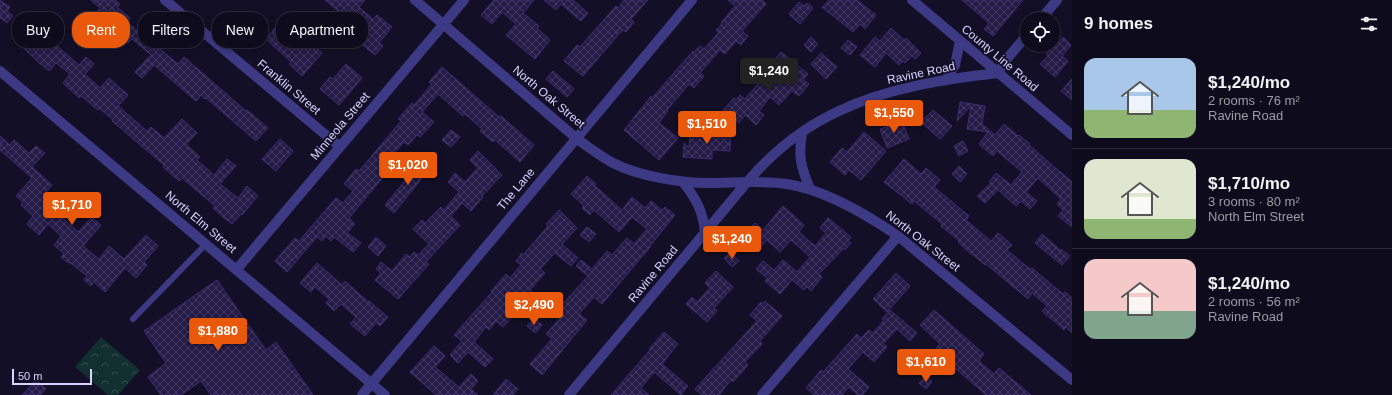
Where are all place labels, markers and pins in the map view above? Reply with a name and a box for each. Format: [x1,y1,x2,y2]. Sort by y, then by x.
pin: $1,240 [736,58,802,92]
pin: $1,550 [861,100,927,134]
pin: $1,510 [674,111,740,145]
pin: $1,020 [375,152,441,186]
pin: $1,710 [39,192,105,226]
pin: $1,240 [699,226,765,260]
pin: $2,490 [501,292,567,326]
pin: $1,880 [185,318,251,352]
pin: $1,610 [893,349,959,383]

